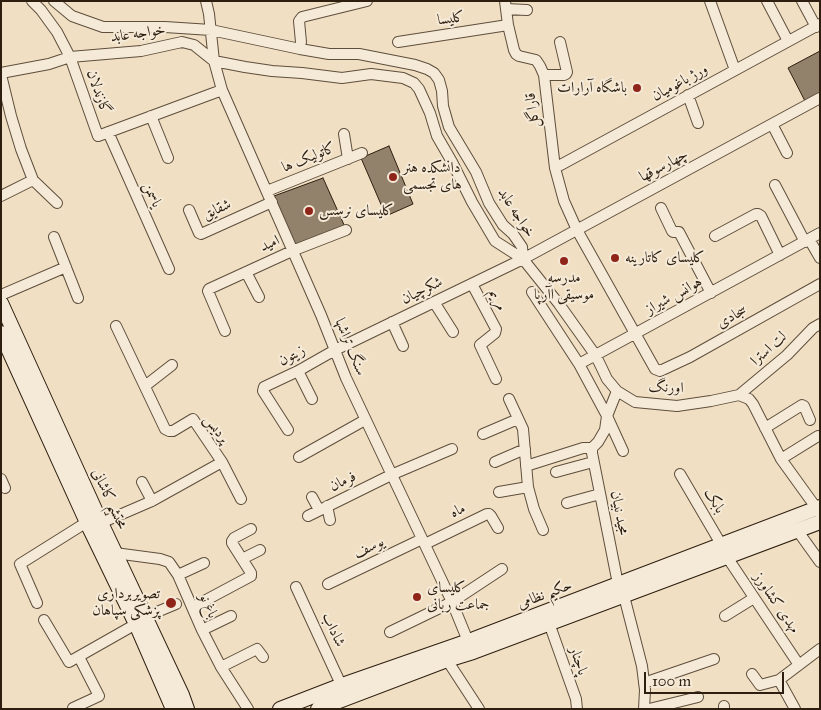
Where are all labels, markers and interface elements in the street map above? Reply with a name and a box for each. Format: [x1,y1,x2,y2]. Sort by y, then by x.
street label: کلیسا [436,8,466,30]
street label: خواجه عابد [109,21,167,47]
street label: ورژ باغومیان [649,60,711,106]
street label: گازندلان [82,68,114,116]
place label: باشگاه آرارات [557,79,627,97]
marker: باشگاه آرارات [631,82,643,94]
street label: قاراگل [522,92,544,128]
street label: کاتولیک ها [280,139,338,177]
street label: چهارسوقها [637,146,691,186]
place label: دانشکده هنر های تجسمی [403,159,462,194]
marker: دانشکده هنر های تجسمی [387,171,399,183]
street label: یاسمن [138,179,166,211]
street label: خواجه عابد [493,185,539,241]
street label: شقایق [200,196,234,224]
place label: کلیسای نرسس [319,202,394,220]
marker: کلیسای نرسس [303,205,315,217]
street label: امید [257,232,283,256]
place label: کلیسای کاتارینه [625,249,705,267]
marker: کلیسای کاتارینه [609,252,621,264]
marker: مدرسه موسیقی اآرپا [558,255,570,267]
place label: مدرسه موسیقی اآرپا [534,269,594,304]
street label: شکرچیان [398,273,446,309]
street label: هوانس شیراز [642,273,706,319]
street label: مریم [484,286,510,314]
street label: سجادی [714,301,750,333]
street label: سنگ تراشها [330,316,370,378]
street label: لت استرا [747,328,791,370]
street label: زیتون [275,341,309,371]
street label: اورنگ [648,378,684,398]
street label: پردیس [199,411,233,447]
street label: محتشم کاشانی [87,466,131,532]
street label: فرمان [327,468,359,496]
street label: بابک [700,485,728,517]
street label: مجید نبیان [606,489,632,537]
street label: ماه [447,500,469,522]
street label: یوسف [351,533,387,563]
street label: مهدی کشاورز [749,569,803,637]
street label: حکیم نظامی [515,576,575,614]
place label: کلیسای جماعت ربانی [427,579,490,614]
place label: تصویربرداری پزشکی سپاهان [92,585,160,620]
street label: باغ نو [195,591,221,621]
marker: کلیسای جماعت ربانی [411,591,423,603]
marker: تصویربرداری پزشکی سپاهان [164,596,178,610]
street label: شاداب [317,610,349,650]
street label: پاچنار [565,644,591,678]
scale bar [646,662,786,694]
text: 100 m [652,672,691,690]

